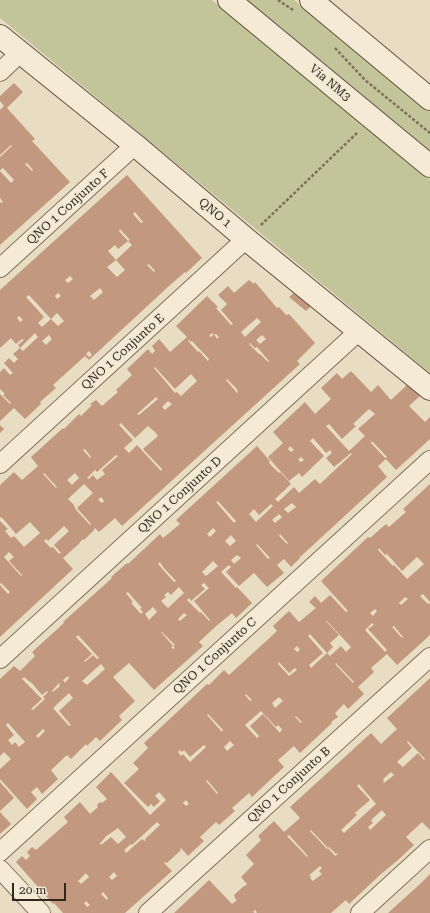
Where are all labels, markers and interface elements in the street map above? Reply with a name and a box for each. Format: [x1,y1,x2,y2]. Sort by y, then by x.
street label: Via NM3 [306,62,354,104]
street label: QNO 1 Conjunto F [24,166,112,248]
street label: QNO 1 [196,195,234,231]
street label: QNO 1 Conjunto E [79,311,167,393]
street label: QNO 1 Conjunto D [135,453,225,537]
street label: QNO 1 Conjunto C [170,615,260,697]
street label: QNO 1 Conjunto B [244,744,334,826]
scale bar [14,875,68,901]
text: 20 m [19,883,46,897]

